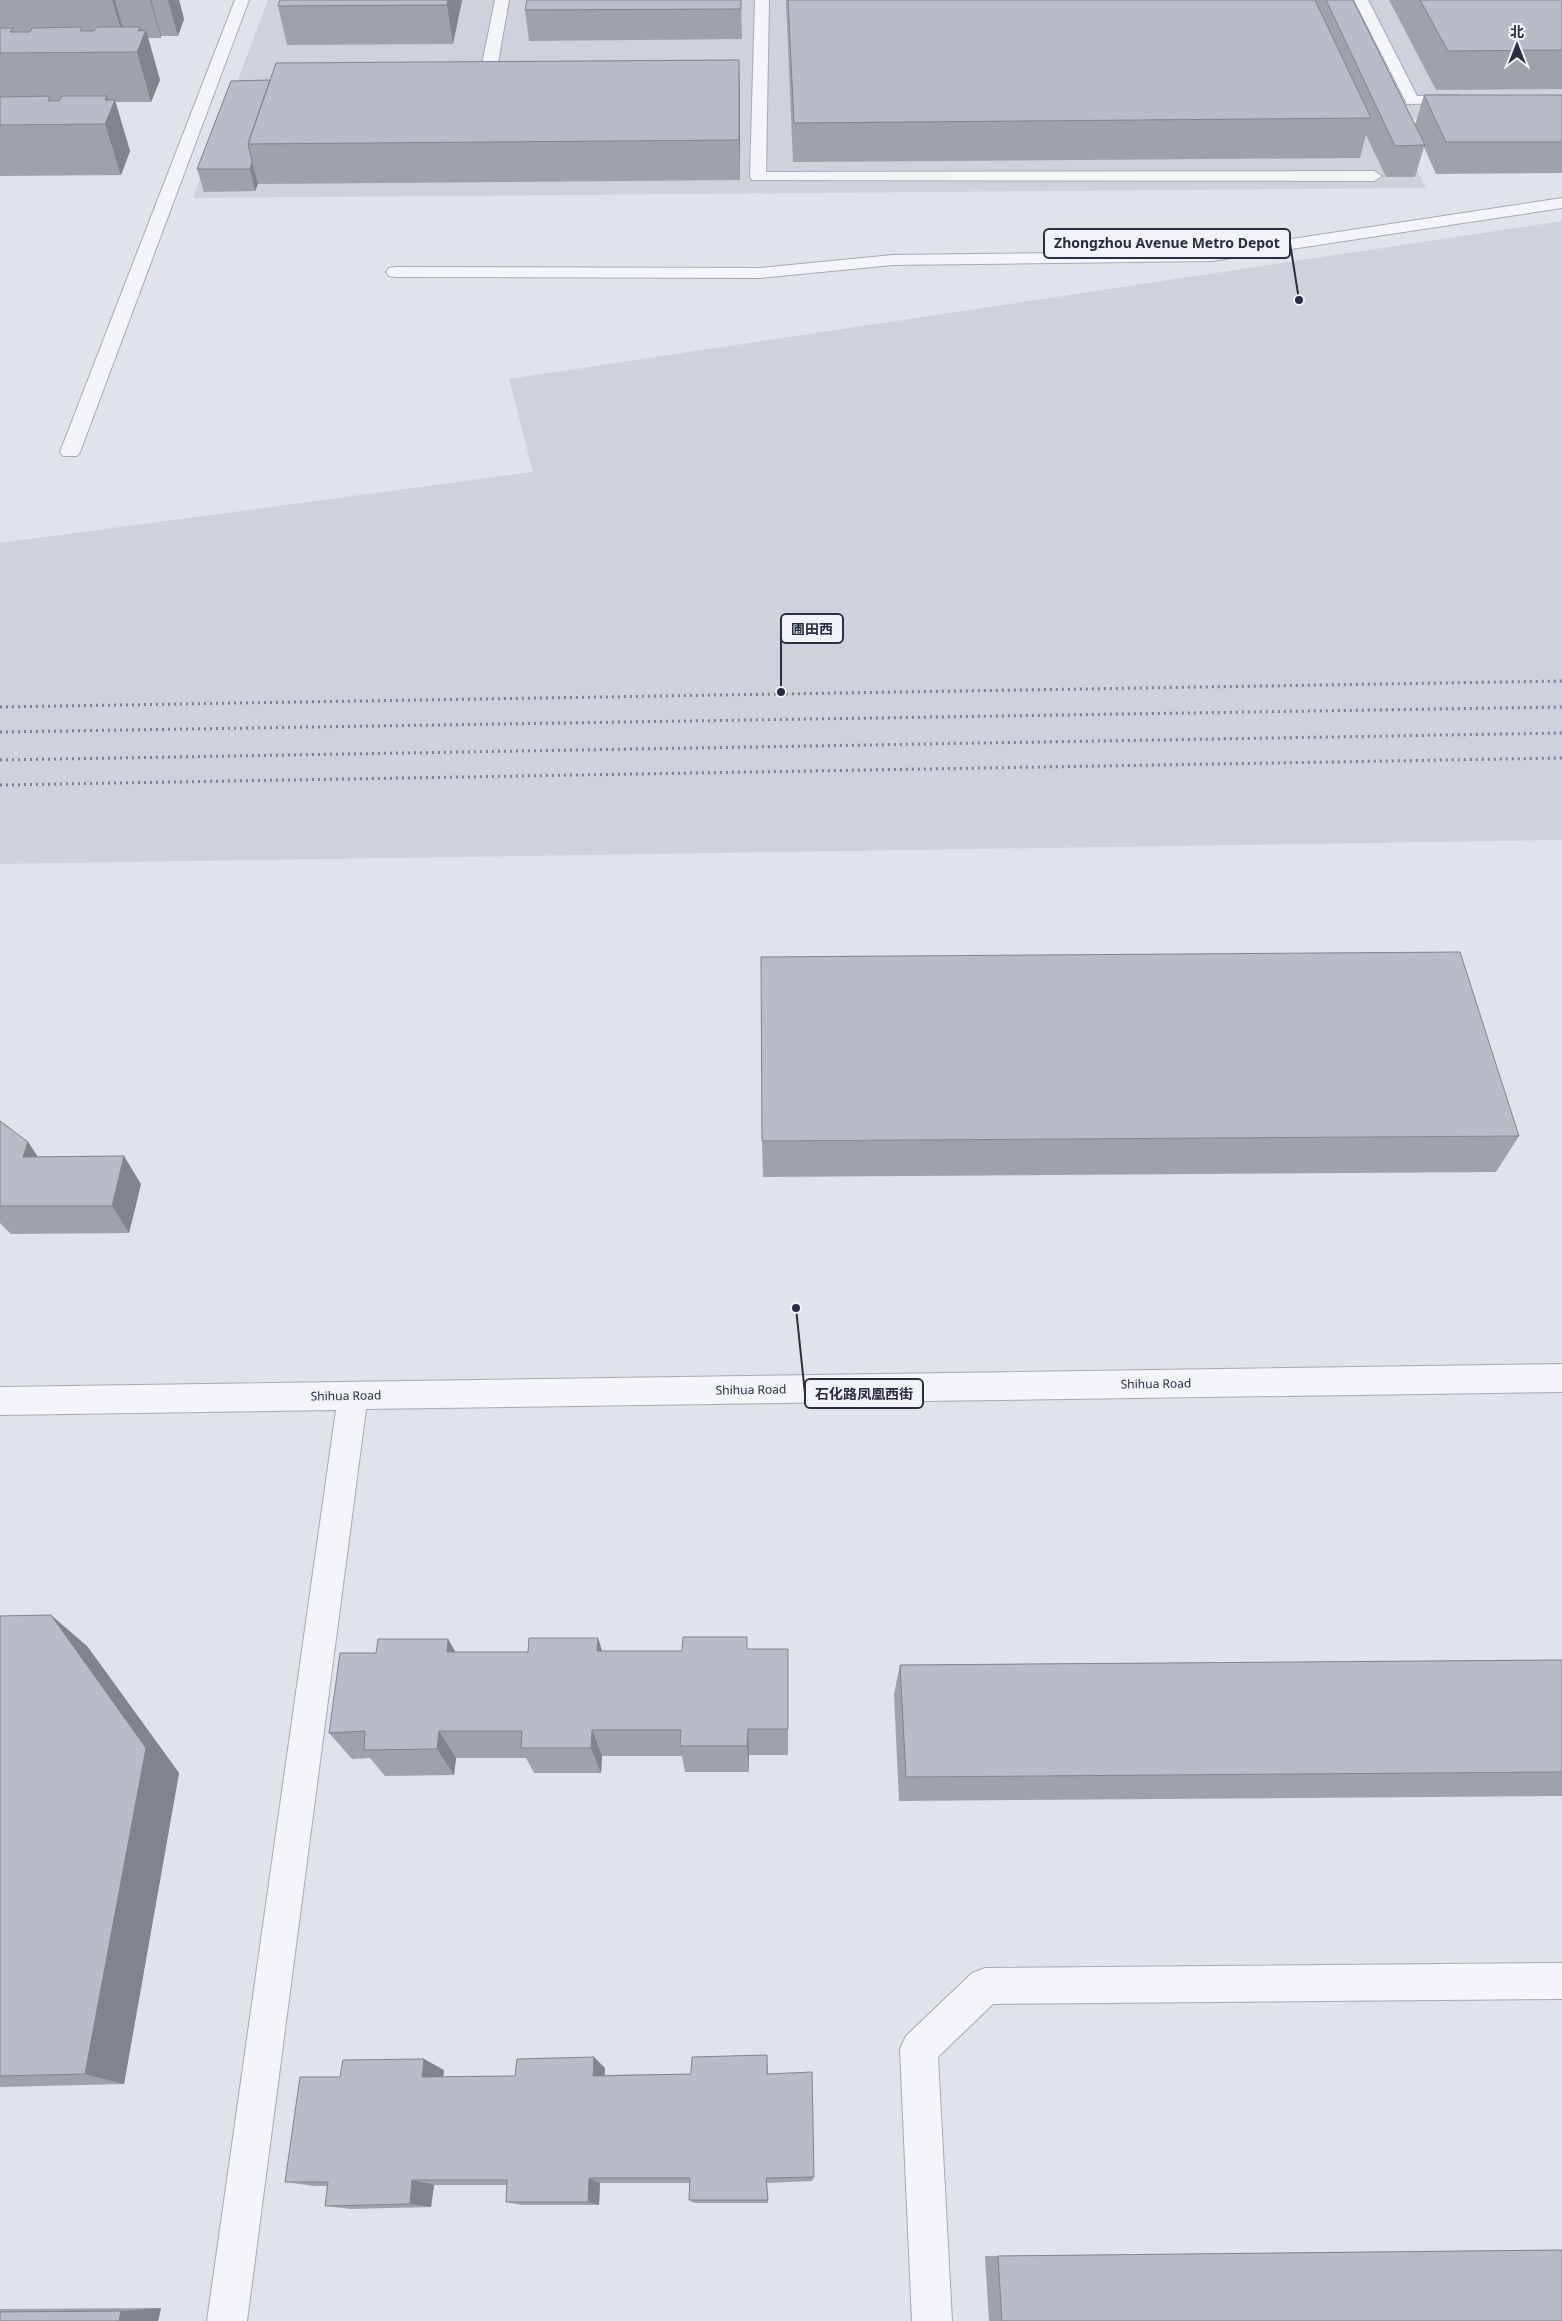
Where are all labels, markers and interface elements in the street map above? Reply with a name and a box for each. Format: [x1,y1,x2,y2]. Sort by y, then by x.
north arrow [1492,20,1542,70]
text: 北 [1510,22,1524,41]
callout: Zhongzhou Avenue Metro Depot [1044,229,1290,258]
text: Zhongzhou Avenue Metro Depot [1054,233,1280,252]
callout: 圃田西 [781,614,843,643]
text: 圃田西 [791,619,833,638]
street label: Shihua Road [1121,1374,1191,1393]
callout: 石化路凤凰西街 [805,1379,923,1408]
street label: Shihua Road [716,1380,786,1399]
text: 石化路凤凰西街 [815,1384,913,1403]
street label: Shihua Road [311,1386,381,1405]

